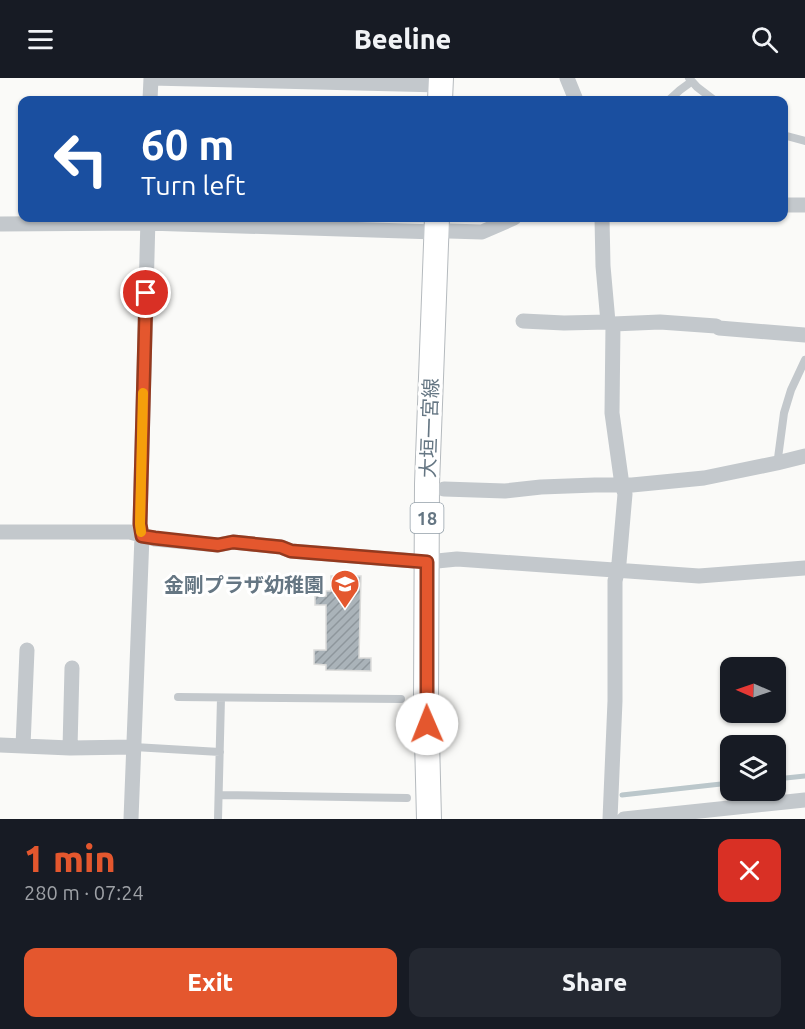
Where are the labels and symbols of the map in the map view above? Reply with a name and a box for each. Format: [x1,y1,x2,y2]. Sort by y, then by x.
pin [120,267,171,318]
street label: 大垣一宮線 [416,378,442,478]
road number: 18 [410,503,444,533]
school or university icon: 金剛プラザ幼稚園 [329,568,361,610]
place label: 金剛プラザ幼稚園 [164,573,324,596]
north arrow [720,657,786,723]
position arrow [395,692,459,756]

